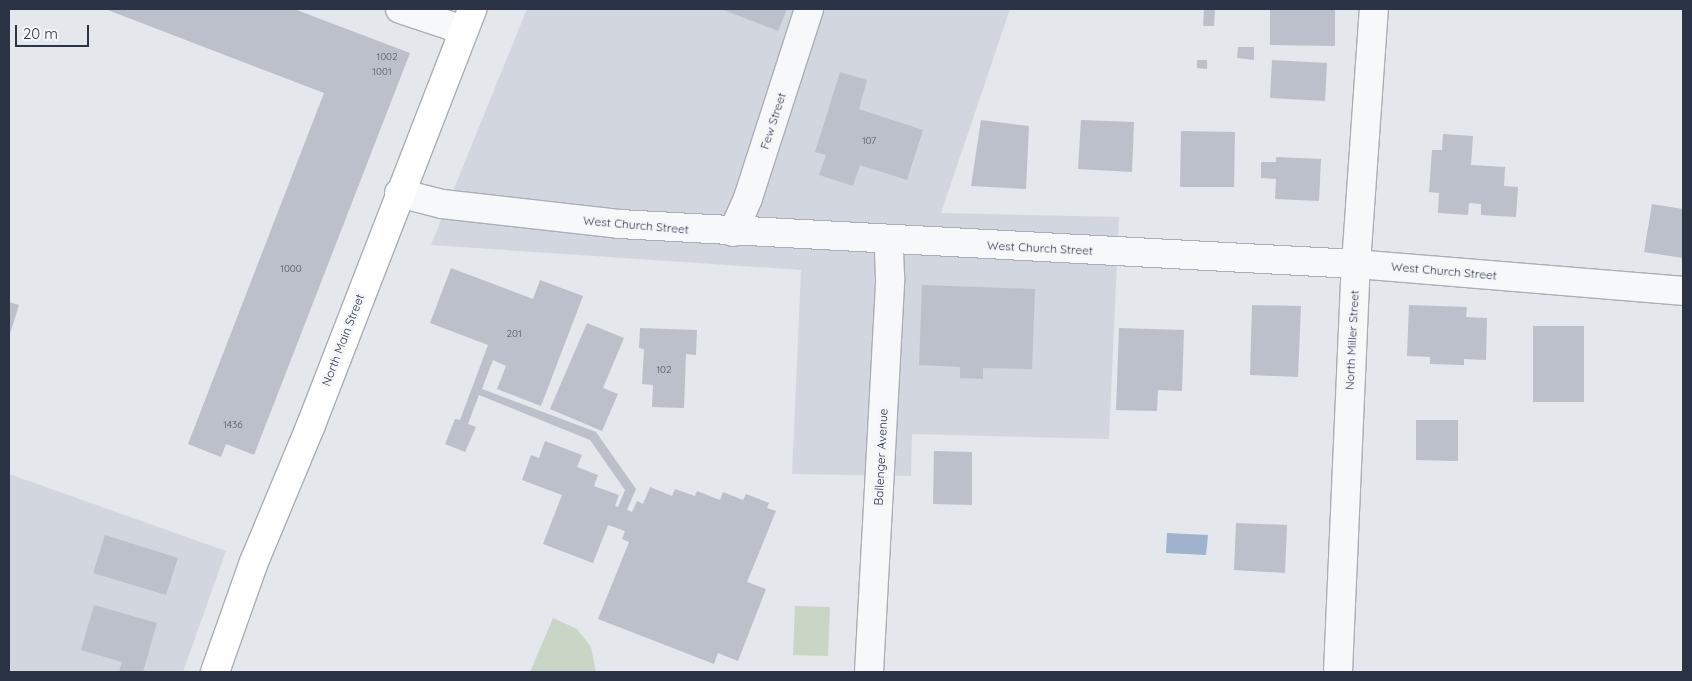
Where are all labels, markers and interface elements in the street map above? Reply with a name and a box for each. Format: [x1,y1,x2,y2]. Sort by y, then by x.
scale bar [18,15,91,47]
text: 20 m [23,24,58,43]
house number: 1002 [376,51,398,63]
house number: 1001 [372,66,392,78]
street label: Few Street [757,91,789,151]
house number: 107 [862,135,876,147]
street label: West Church Street [583,213,689,237]
street label: West Church Street [987,238,1093,258]
street label: West Church Street [1391,259,1497,283]
house number: 1000 [280,263,302,275]
street label: North Miller Street [1342,290,1362,390]
street label: North Main Street [319,292,367,388]
house number: 201 [506,328,522,340]
house number: 102 [656,364,672,376]
street label: Ballenger Avenue [871,408,891,506]
house number: 1436 [223,419,243,431]

